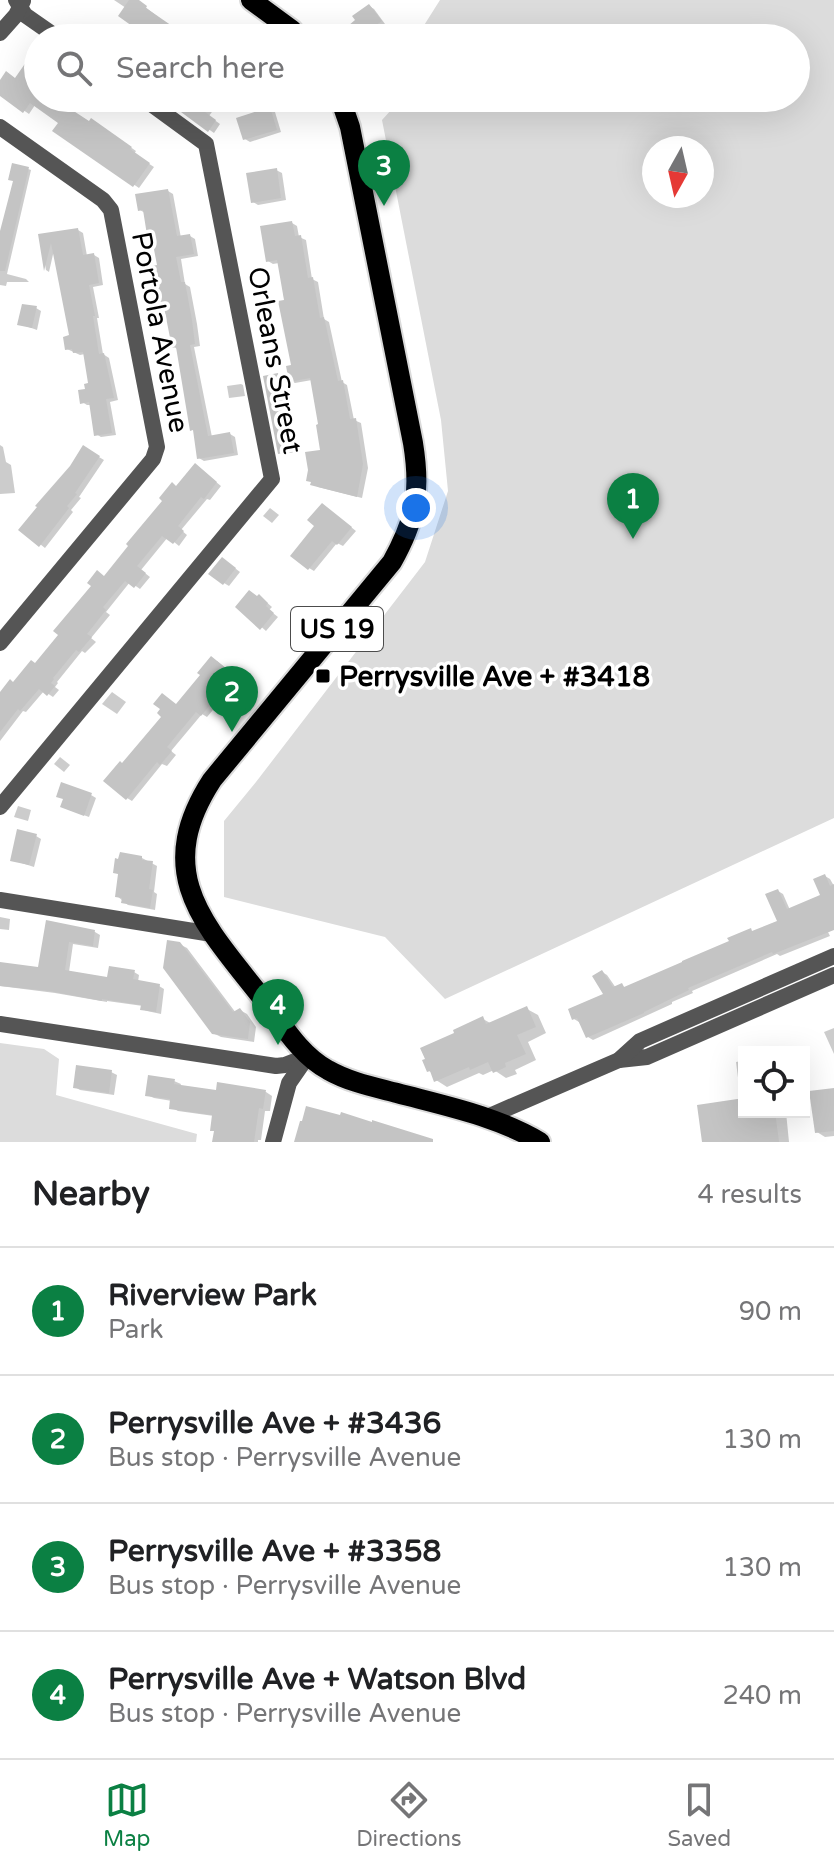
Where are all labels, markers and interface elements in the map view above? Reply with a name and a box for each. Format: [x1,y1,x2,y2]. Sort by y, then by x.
search box [24,24,810,112]
icon: search [52,46,96,90]
text: Search here [116,50,285,87]
north arrow [642,136,714,208]
pin: 3 [358,140,410,206]
street label: Portola Avenue [124,229,196,436]
street label: Orleans Street [240,264,310,457]
pin: 1 [607,473,659,539]
your location [396,488,436,528]
road number: US 19 [291,607,383,651]
place label: Perrysville Ave + #3418 [339,660,650,694]
pin: 2 [206,666,258,732]
marker: Perrysville Ave + #3418 [314,667,332,685]
pin: 4 [252,979,304,1045]
map controls [738,1046,810,1118]
button: locate [738,1046,810,1118]
text: Nearby [32,1174,150,1215]
text: 4 results [697,1179,802,1210]
text: Riverview Park [108,1277,317,1314]
text: 1 [50,1296,66,1327]
text: 90 m [739,1296,802,1327]
text: Park [108,1314,164,1345]
text: Perrysville Ave + #3436 [108,1405,441,1442]
text: 2 [50,1424,66,1455]
text: 130 m [722,1424,802,1455]
text: Bus stop · Perrysville Avenue [108,1442,461,1473]
text: Perrysville Ave + #3358 [108,1533,441,1570]
text: 3 [50,1552,66,1583]
text: 130 m [722,1552,802,1583]
text: Bus stop · Perrysville Avenue [108,1570,461,1601]
text: Perrysville Ave + Watson Blvd [108,1661,526,1698]
text: 4 [50,1680,66,1711]
text: 240 m [722,1680,802,1711]
text: Bus stop · Perrysville Avenue [108,1698,461,1729]
tab: Map [103,1778,150,1852]
tab: Directions [356,1778,462,1852]
tab: Saved [667,1778,731,1852]

